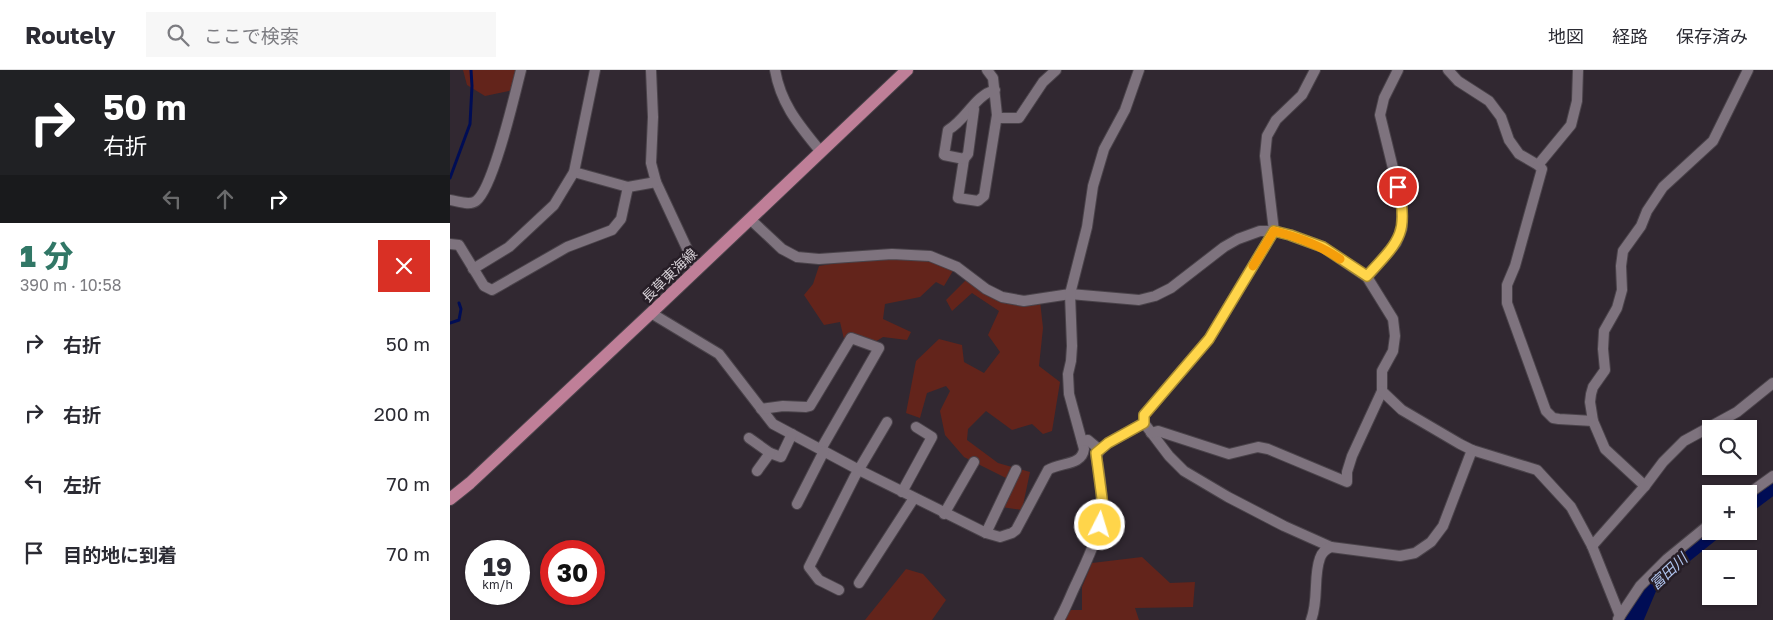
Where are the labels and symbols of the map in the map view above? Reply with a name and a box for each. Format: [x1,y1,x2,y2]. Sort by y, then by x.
pin [1377,166,1419,208]
street label: 長草東海線 [638,245,700,305]
position arrow [1073,498,1125,550]
speed limit sign: 30 [540,540,605,605]
water label: 富田川 [1645,548,1692,593]

